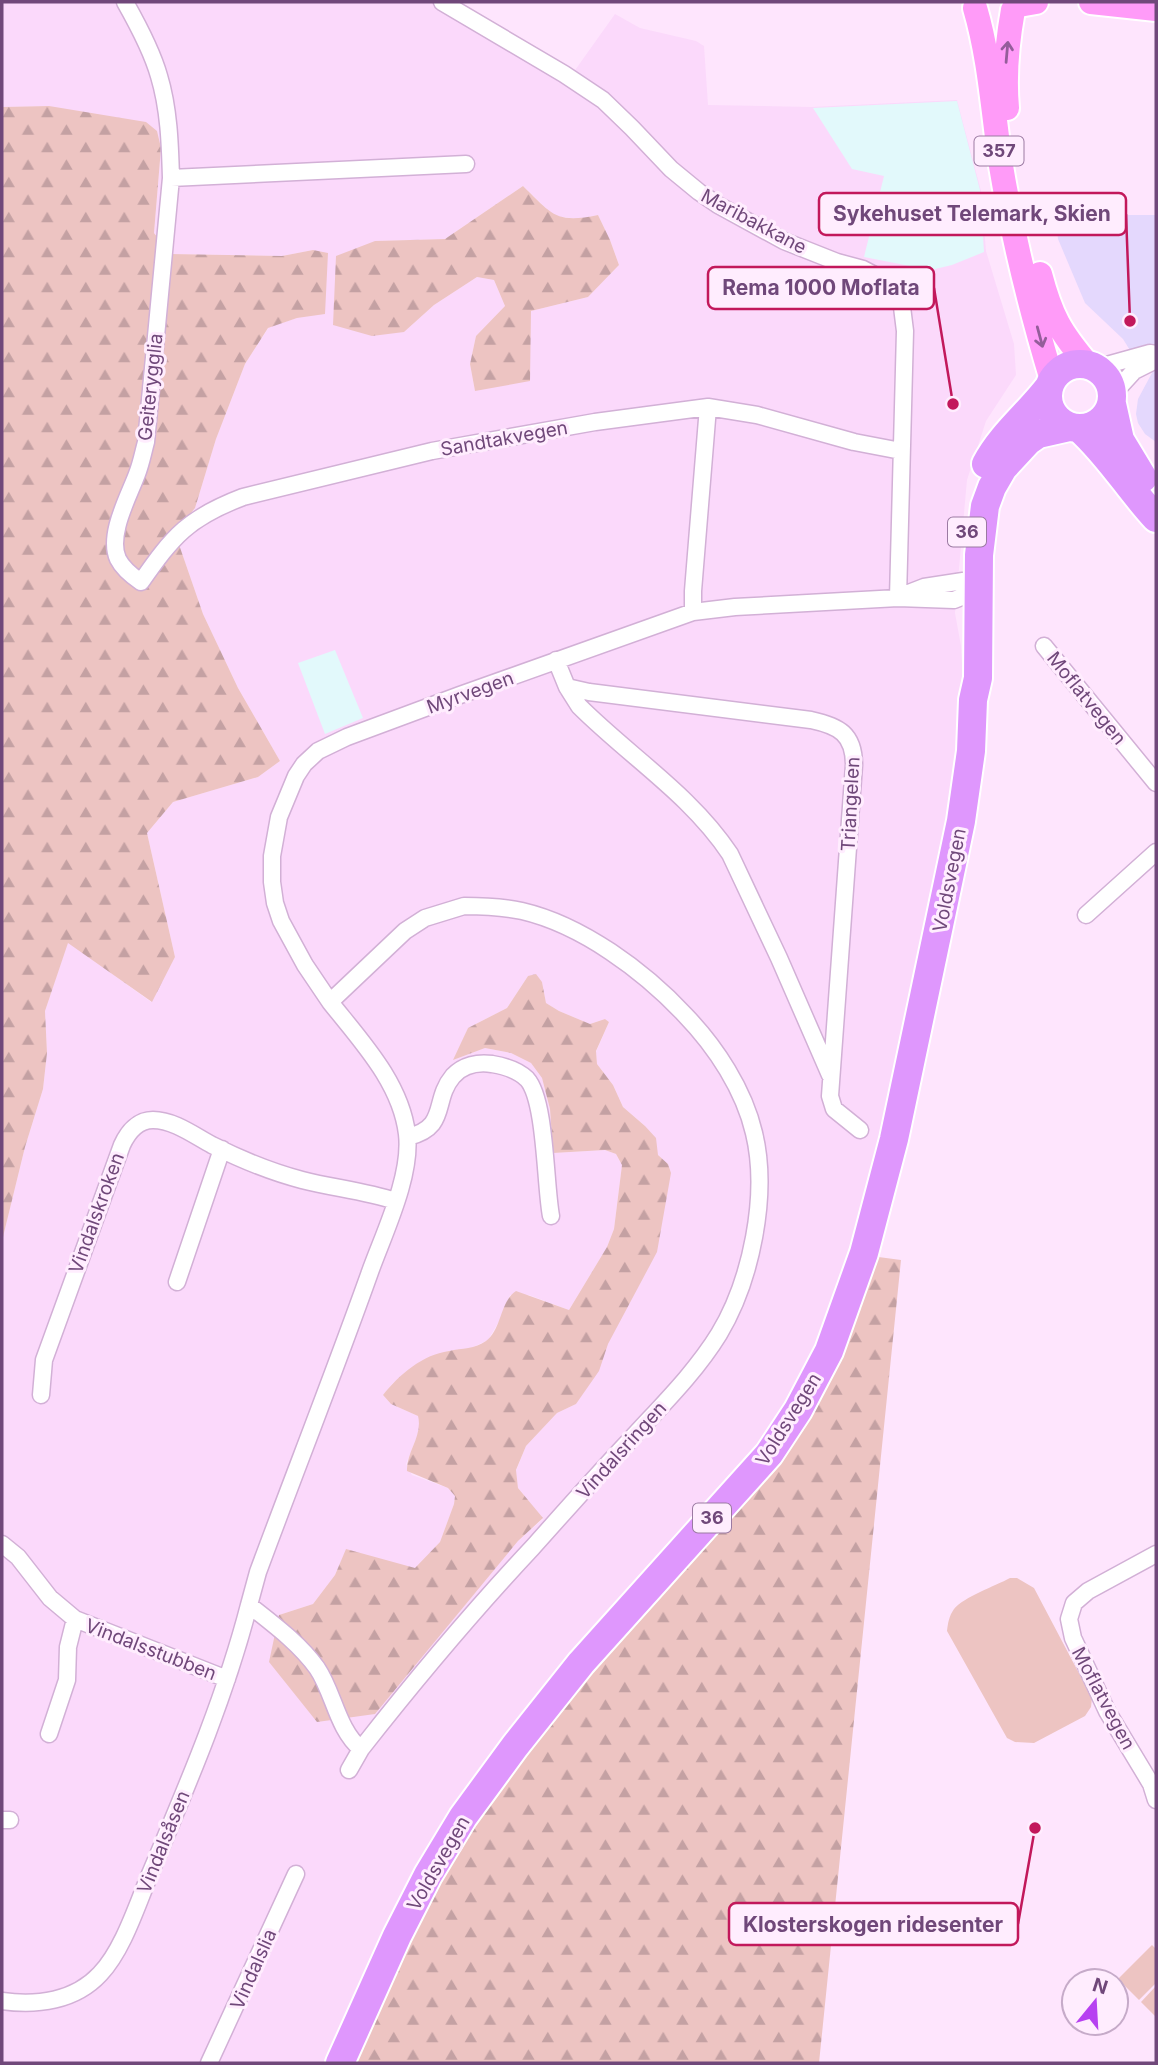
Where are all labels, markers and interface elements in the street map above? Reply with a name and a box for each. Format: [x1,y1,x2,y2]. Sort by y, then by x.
one-way arrow [1001,42,1014,64]
road number: 357 [974,136,1024,166]
street label: Maribakkane [697,184,810,259]
callout: Sykehuset Telemark, Skien [819,193,1126,235]
text: Sykehuset Telemark, Skien [833,201,1111,226]
callout: Rema 1000 Moflata [708,267,934,309]
text: Rema 1000 Moflata [722,275,920,300]
one-way arrow [1034,325,1047,348]
street label: Geiterygglia [133,332,168,442]
street label: Sandtakvegen [439,416,569,461]
road number: 36 [948,518,986,546]
street label: Moflatvegen [1042,647,1131,749]
street label: Myrvegen [424,666,517,719]
street label: Triangelen [837,756,864,852]
street label: Voldsvegen [928,826,971,934]
street label: Vindalskroken [64,1150,129,1277]
street label: Voldsvegen [751,1369,826,1470]
street label: Vindalsringen [572,1397,671,1504]
road number: 36 [693,1504,731,1532]
street label: Vindalsstubben [82,1614,220,1685]
street label: Moflatvegen [1067,1643,1140,1753]
street label: Vindalsåsen [132,1787,195,1897]
street label: Voldsvegen [402,1812,475,1915]
callout: Klosterskogen ridesenter [729,1903,1018,1945]
text: Klosterskogen ridesenter [743,1912,1004,1937]
street label: Vindalslia [226,1925,281,2013]
north arrow [1060,1967,1130,2037]
text: N [1090,1973,1111,1999]

